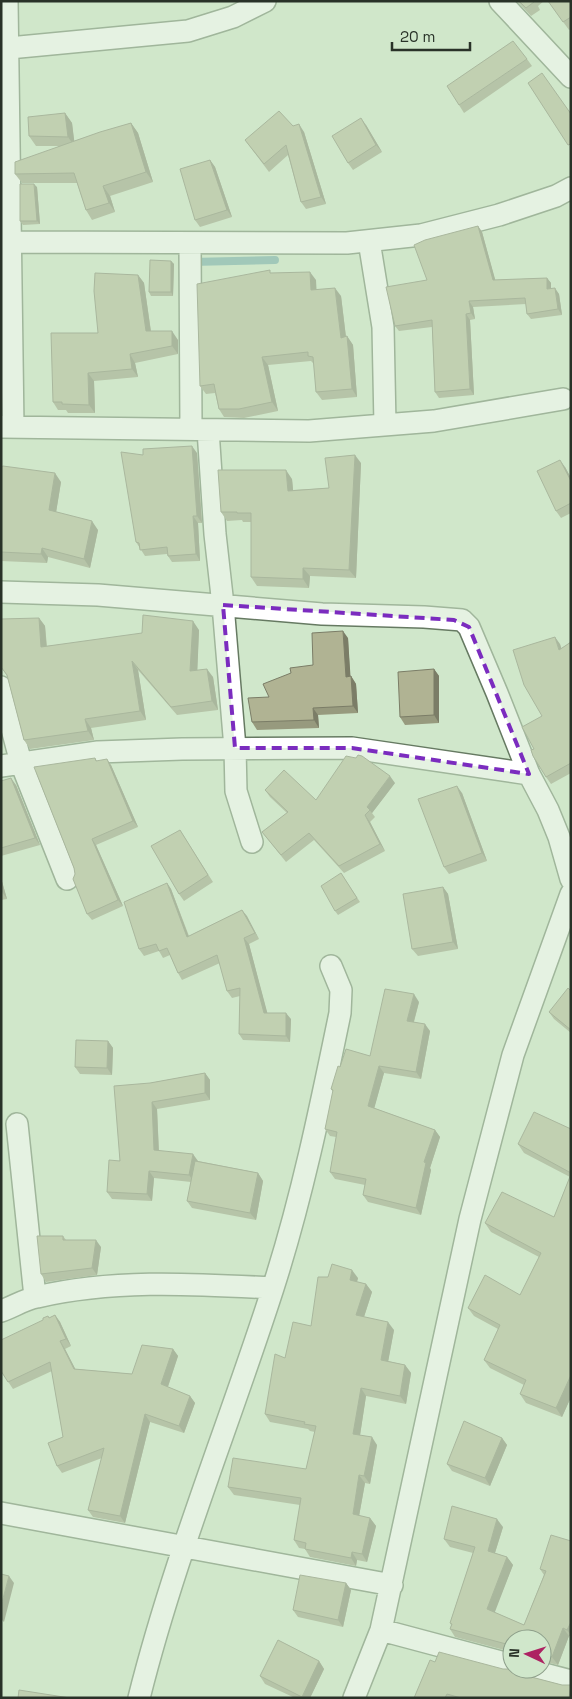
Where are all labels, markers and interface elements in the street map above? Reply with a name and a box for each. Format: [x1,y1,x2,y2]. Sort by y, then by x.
scale bar [392,20,470,52]
text: 20 m [400,27,435,46]
north arrow [502,1629,552,1679]
text: N [505,1648,523,1658]

